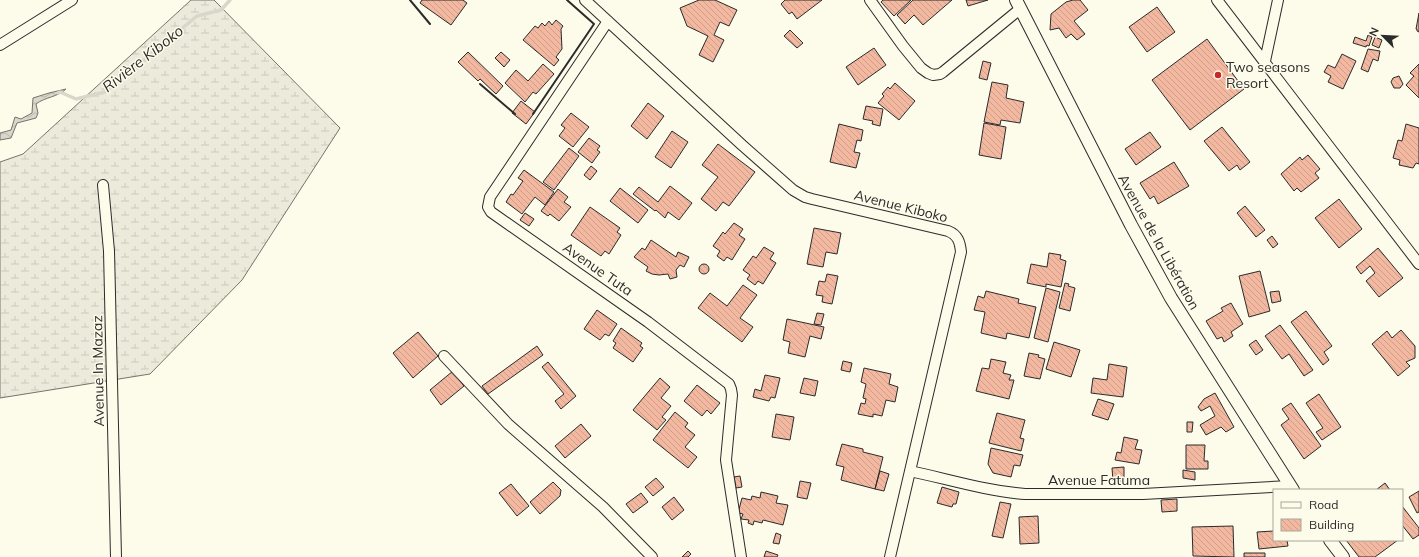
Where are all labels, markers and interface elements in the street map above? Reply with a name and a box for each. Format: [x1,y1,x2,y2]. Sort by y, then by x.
north arrow [1363,16,1403,56]
water label: Rivière Kiboko [98,21,187,96]
text: N [1366,25,1382,39]
place label: Two seasons Resort [1226,58,1310,92]
marker: Two seasons Resort [1213,70,1223,80]
street label: Avenue de la Libération [1114,171,1204,313]
street label: Avenue Kiboko [852,186,950,226]
street label: Avenue Tuta [560,238,636,300]
street label: Avenue In Mazaz [88,315,108,427]
street label: Avenue Fatuma [1048,471,1150,489]
legend [1273,489,1403,541]
text: Road [1309,497,1338,512]
text: Building [1309,517,1354,532]

